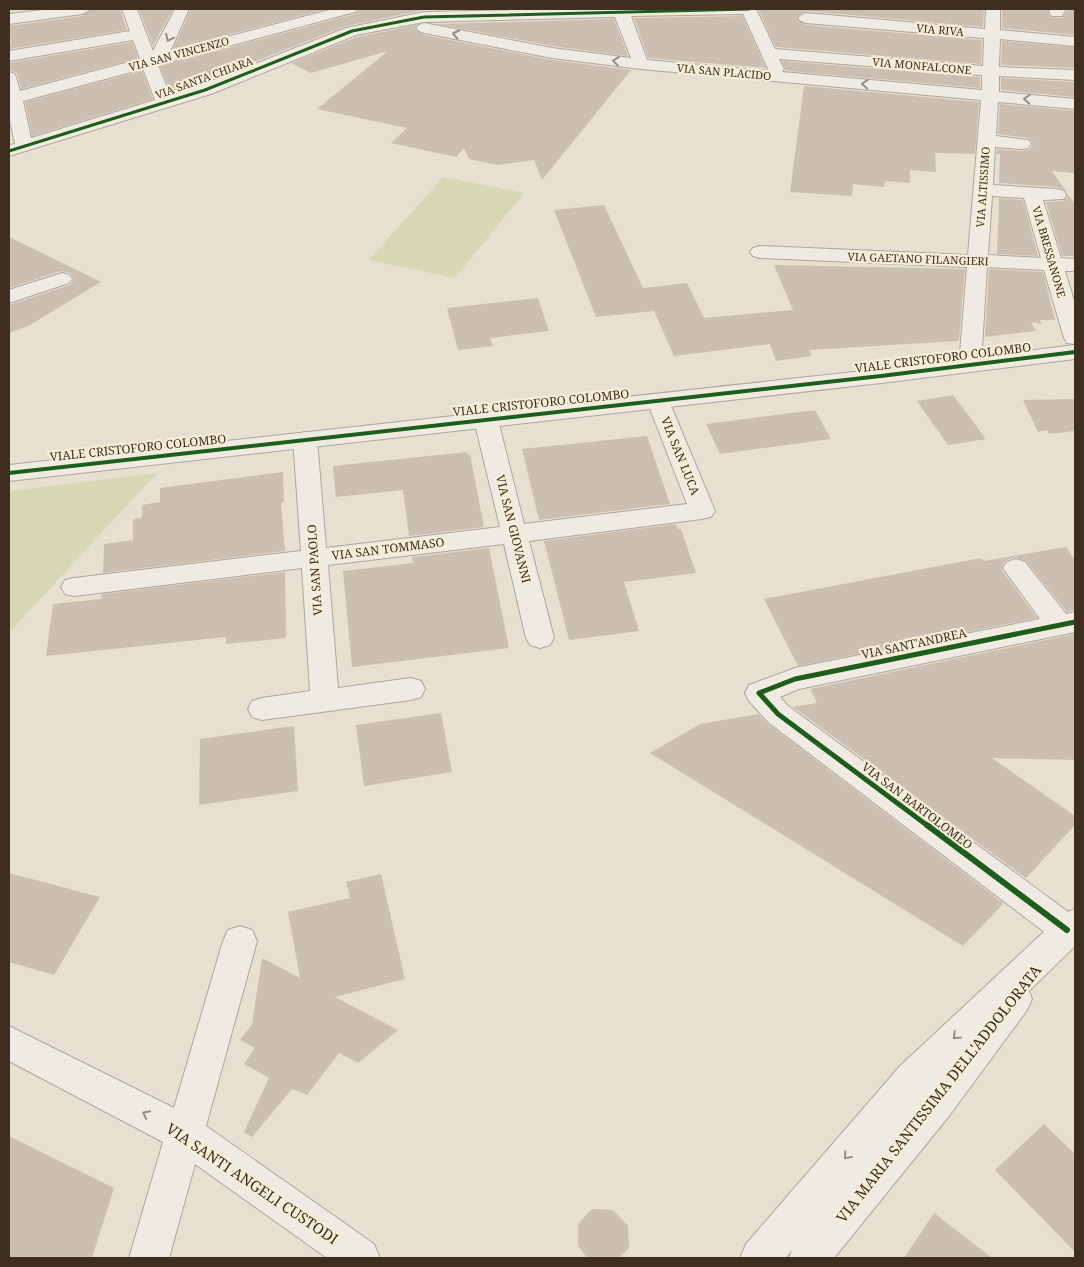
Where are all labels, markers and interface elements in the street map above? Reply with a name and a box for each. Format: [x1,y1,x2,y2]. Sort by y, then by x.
street label: VIA RIVA [916,20,965,39]
one-way arrow [451,29,460,40]
street label: VIA SAN VINCENZO [127,33,231,74]
one-way arrow [164,33,175,42]
street label: VIA SANTA CHIARA [153,53,255,102]
street label: VIA MONFALCONE [872,54,972,77]
one-way arrow [612,56,620,67]
street label: VIA SAN PLACIDO [676,60,772,83]
one-way arrow [861,79,869,90]
one-way arrow [1022,94,1030,105]
street label: VIA ALTISSIMO [972,146,993,228]
street label: VIA BRESSANONE [1029,204,1070,300]
street label: VIA GAETANO FILANGIERI [847,249,989,268]
street label: VIALE CRISTOFORO COLOMBO [854,338,1032,377]
street label: VIALE CRISTOFORO COLOMBO [452,385,630,420]
street label: VIA SAN LUCA [657,414,704,498]
street label: VIALE CRISTOFORO COLOMBO [49,430,227,465]
street label: VIA SAN GIOVANNI [492,473,535,585]
street label: VIA SAN PAOLO [303,524,326,616]
street label: VIA SAN TOMMASO [331,533,445,564]
street label: VIA SANT'ANDREA [860,624,969,663]
street label: VIA SAN BARTOLOMEO [858,758,976,853]
street label: VIA MARIA SANTISSIMA DELL'ADDOLORATA [831,960,1045,1226]
one-way arrow [953,1031,962,1040]
one-way arrow [142,1110,151,1120]
street label: VIA SANTI ANGELI CUSTODI [163,1118,343,1248]
one-way arrow [843,1151,852,1160]

